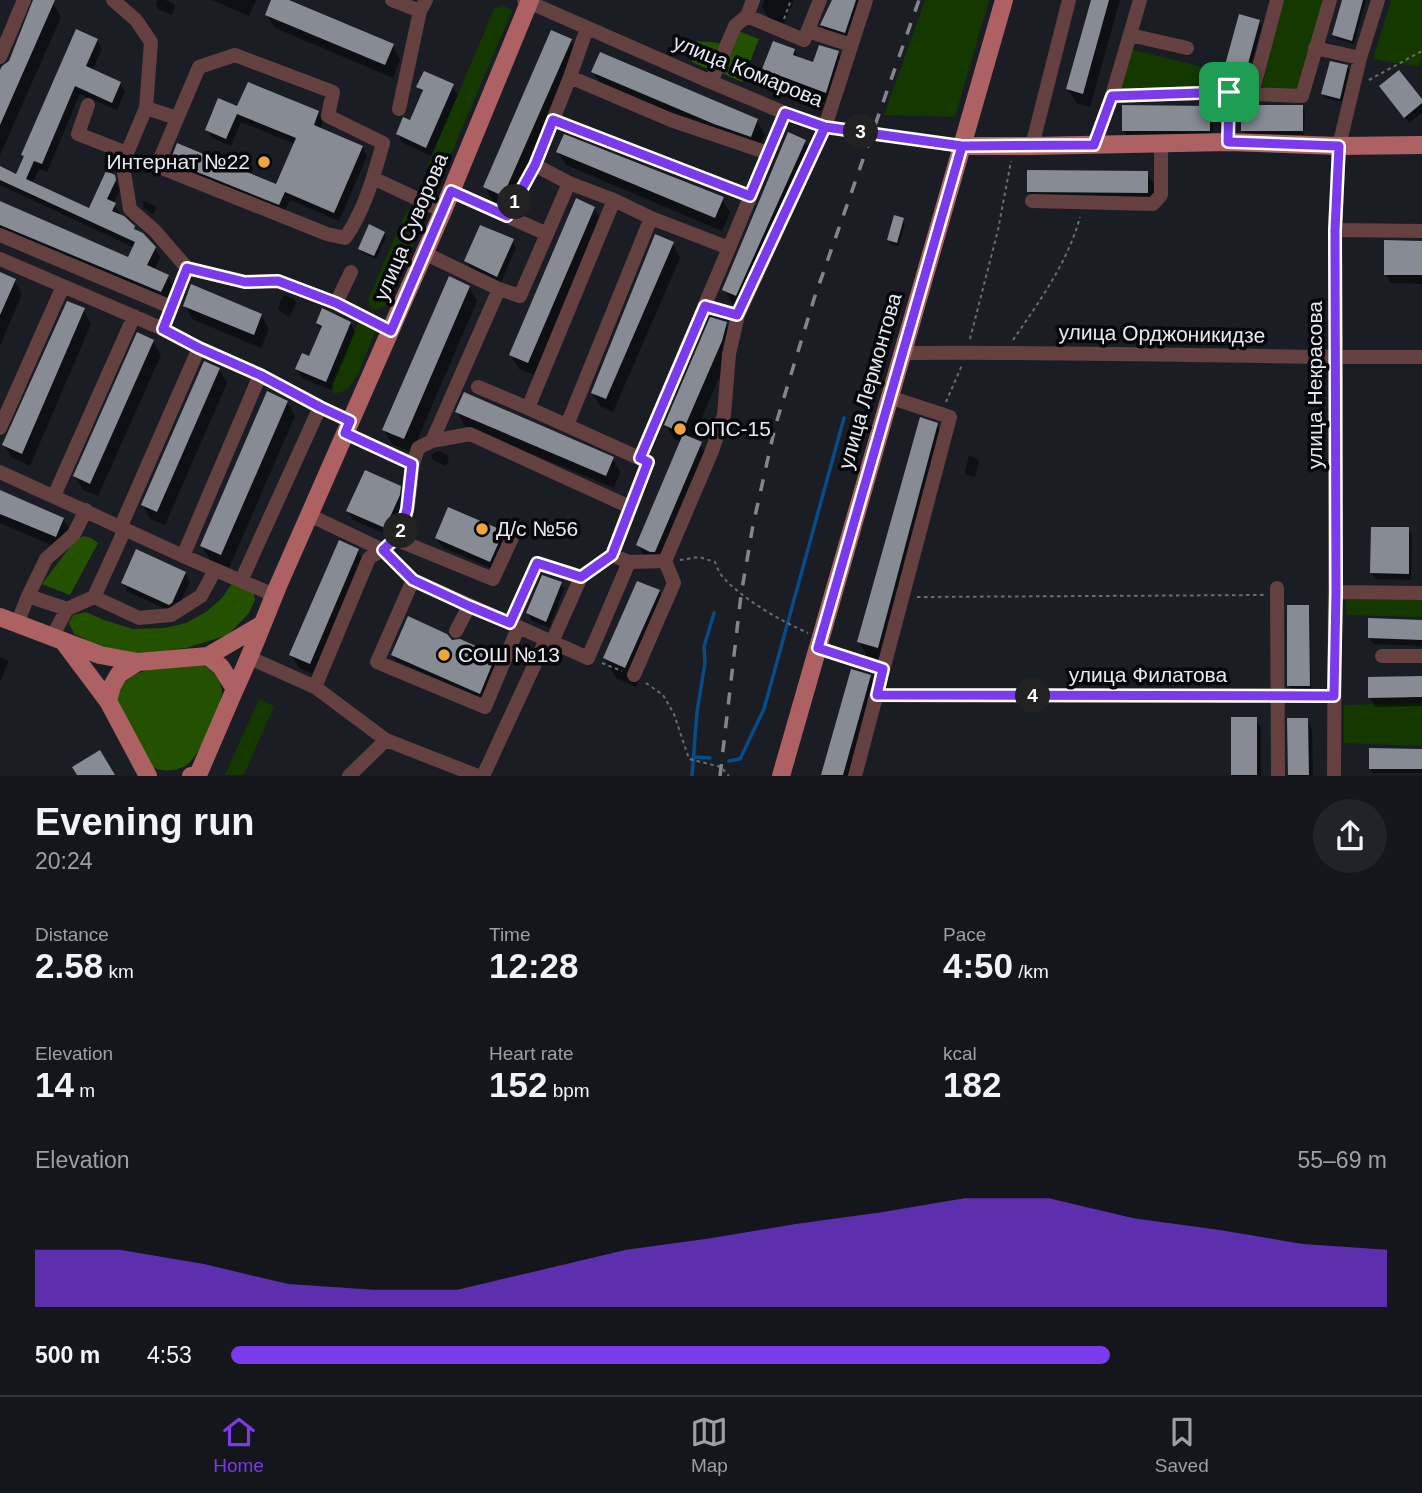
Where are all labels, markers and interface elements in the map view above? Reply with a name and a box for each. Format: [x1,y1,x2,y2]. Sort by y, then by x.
street label: улица Комарова [670,30,827,111]
pin [1199,62,1259,122]
icon: arrive [1210,73,1248,111]
pin: 3 [844,114,878,150]
text: 3 [855,121,866,142]
street label: улица Суворова [369,149,452,304]
place label: Интернат №22 [106,150,250,173]
marker: Интернат №22 [256,154,272,170]
pin: 1 [498,184,532,220]
text: 1 [509,191,520,212]
street label: улица Лермонтова [833,290,906,472]
street label: улица Некрасова [1303,301,1326,469]
street label: улица Орджоникидзе [1058,320,1266,347]
place label: ОПС-15 [694,417,771,440]
marker: ОПС-15 [672,421,688,437]
pin: 2 [384,514,418,548]
place label: Д/с №56 [496,517,578,540]
text: 2 [395,520,406,541]
marker: Д/с №56 [474,521,490,537]
place label: СОШ №13 [458,643,560,666]
marker: СОШ №13 [436,647,452,663]
street label: улица Филатова [1069,663,1228,686]
pin: 4 [1016,678,1050,714]
text: 4 [1027,685,1038,706]
button: share [1313,799,1387,873]
text: Evening run [35,801,255,843]
text: 20:24 [35,848,93,874]
text: Distance [35,924,109,945]
text: Time [489,924,531,945]
text: Pace [943,924,986,945]
text: 2.58 [35,946,103,985]
text: 12:28 [489,946,579,985]
text: 4:50 [943,946,1013,985]
text: km [103,961,134,982]
text: /km [1013,961,1049,982]
text: Elevation [35,1043,113,1064]
text: Heart rate [489,1043,573,1064]
text: kcal [943,1043,977,1064]
text: 14 [35,1065,74,1104]
text: 152 [489,1065,547,1104]
text: 182 [943,1065,1001,1104]
text: m [74,1080,95,1101]
text: bpm [547,1080,590,1101]
text: Elevation [35,1147,130,1173]
text: 55–69 m [1297,1147,1387,1173]
text: 500 m [35,1342,100,1368]
text: 4:53 [147,1342,192,1368]
tab: Home [213,1413,264,1477]
tab: Map [690,1413,728,1477]
tab: Saved [1155,1413,1209,1477]

